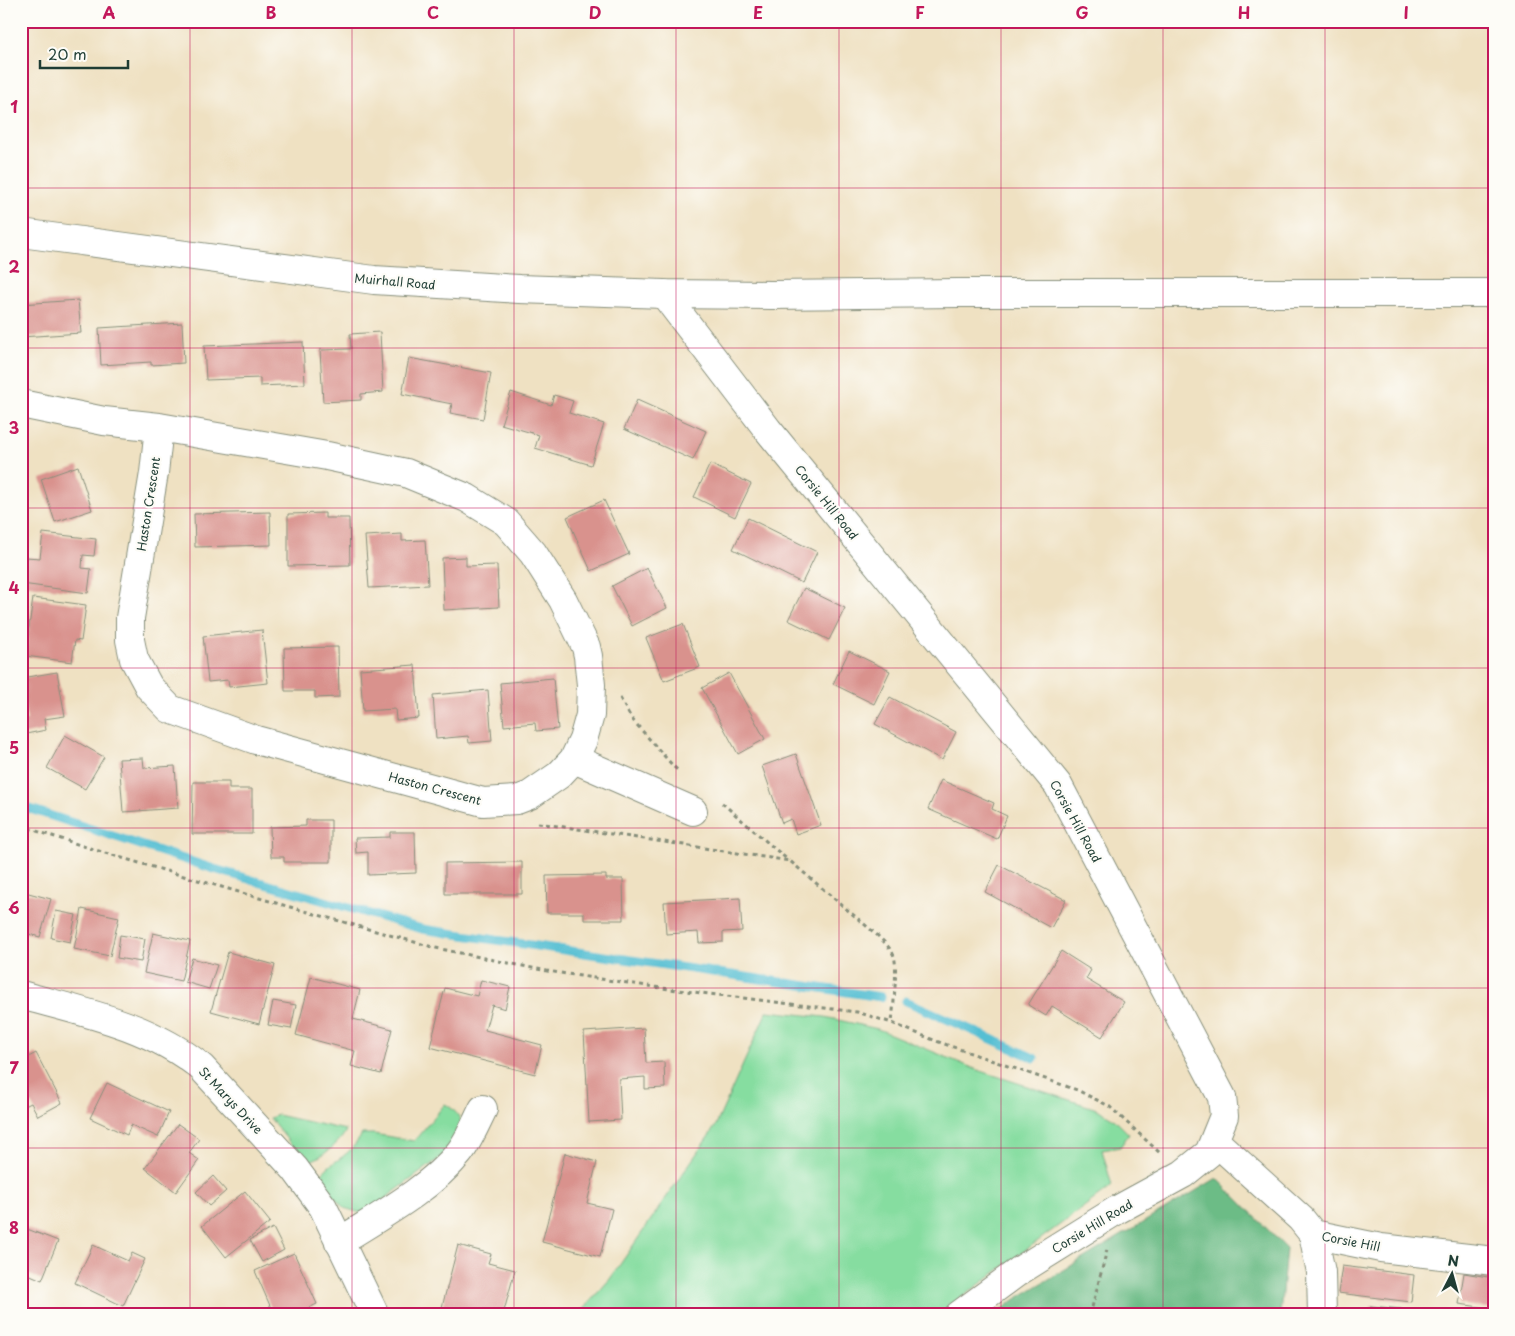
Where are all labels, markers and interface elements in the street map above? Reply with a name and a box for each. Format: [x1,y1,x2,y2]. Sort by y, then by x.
text: A [103,0,116,24]
text: B [266,0,277,24]
text: C [427,0,439,24]
text: D [589,0,601,24]
text: E [753,0,763,24]
text: F [915,0,925,24]
text: G [1075,0,1089,24]
text: H [1238,0,1250,24]
text: I [1403,0,1409,24]
scale bar [40,38,128,70]
text: 20 m [48,42,87,65]
text: 1 [10,94,18,118]
text: 2 [8,254,20,278]
street label: Muirhall Road [354,268,436,294]
text: 3 [9,415,19,439]
street label: Haston Crescent [132,455,164,552]
street label: Corsie Hill Road [791,461,863,543]
text: 4 [9,575,20,599]
text: 5 [9,735,19,759]
street label: Haston Crescent [387,767,483,809]
street label: Corsie Hill Road [1046,777,1106,865]
text: 6 [8,895,20,919]
text: 7 [9,1055,19,1079]
street label: St Marys Drive [195,1062,267,1138]
street label: Corsie Hill Road [1048,1195,1136,1257]
text: 8 [9,1215,19,1239]
street label: Corsie Hill [1320,1227,1382,1255]
north arrow [1428,1248,1478,1298]
text: N [1447,1250,1460,1272]

